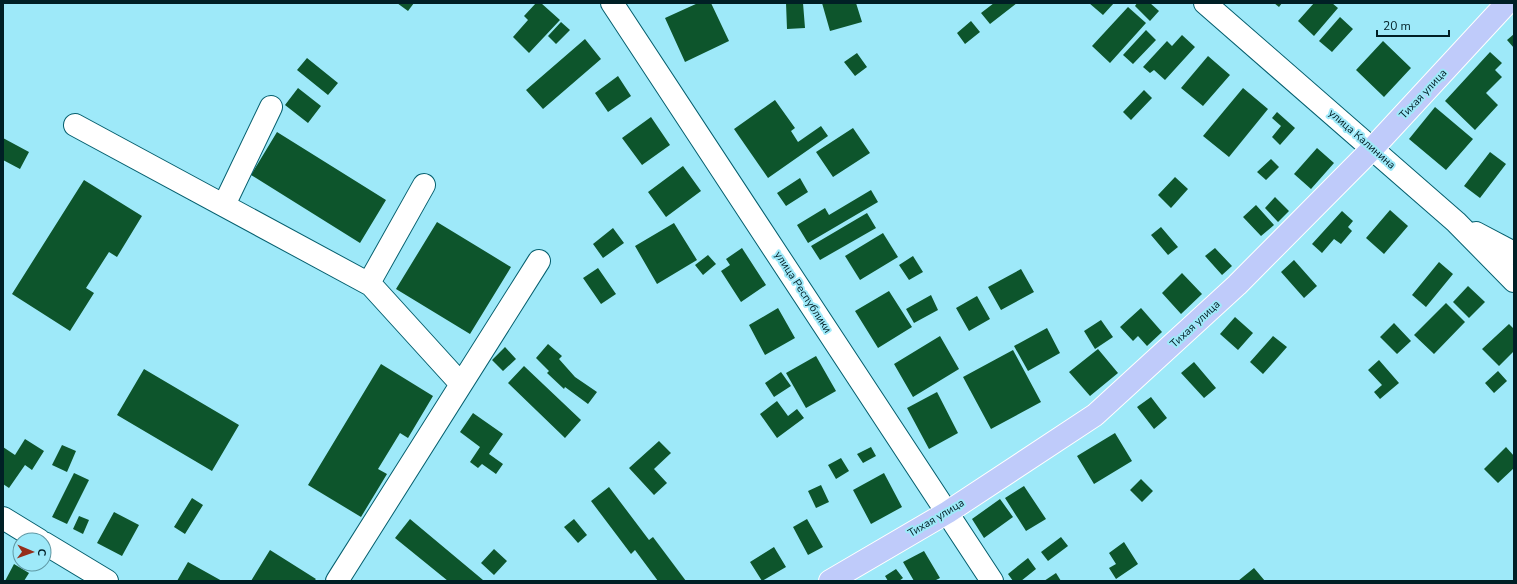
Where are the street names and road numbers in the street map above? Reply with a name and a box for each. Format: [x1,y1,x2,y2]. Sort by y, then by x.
street label: Тихая улица [1396,66,1450,122]
street label: улица Калинина [1325,106,1399,172]
street label: улица Республики [771,248,835,336]
street label: Тихая улица [1167,297,1223,351]
street label: Тихая улица [905,495,967,541]

